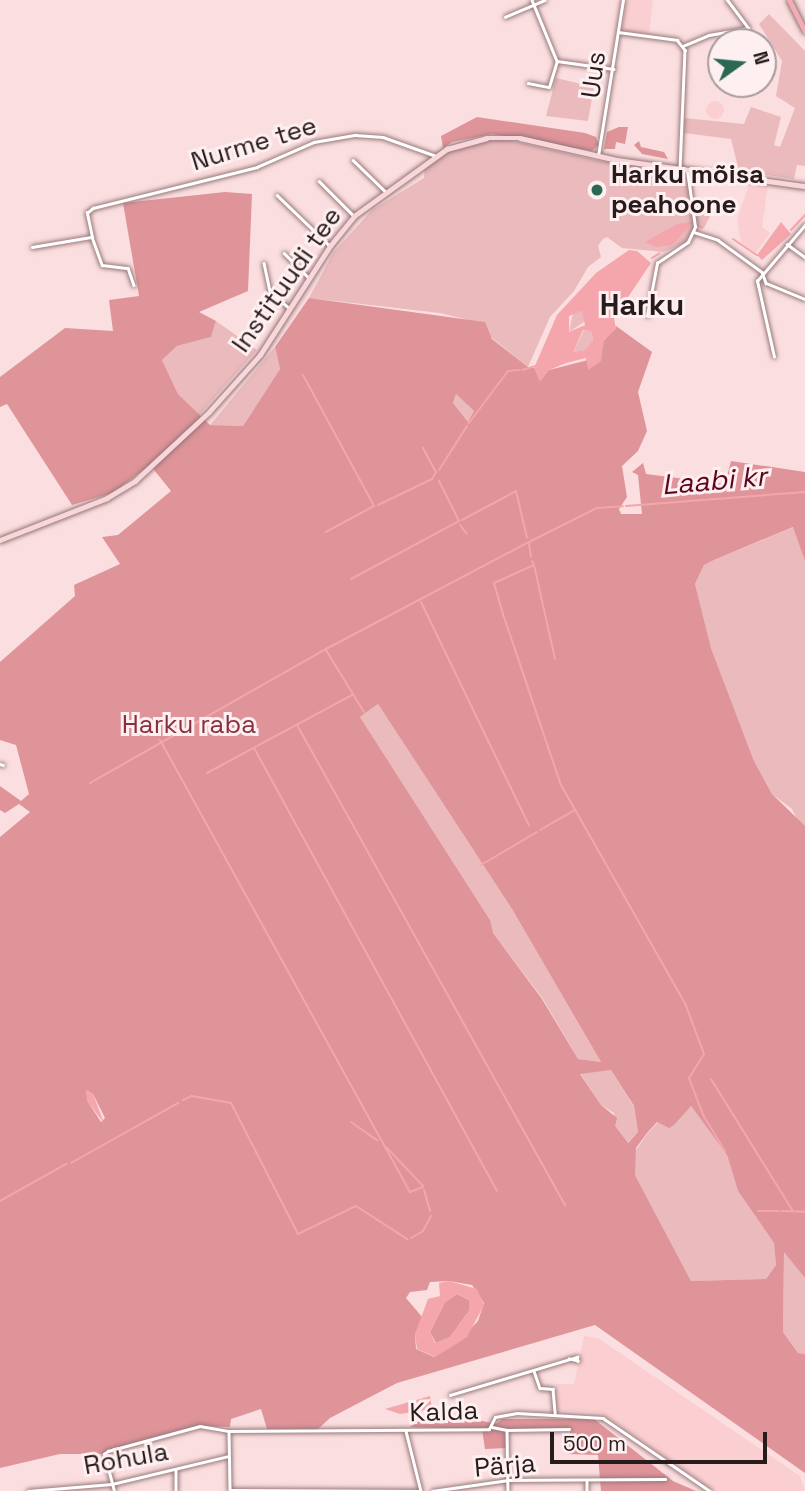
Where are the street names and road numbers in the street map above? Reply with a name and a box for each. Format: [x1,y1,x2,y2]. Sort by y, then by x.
street label: Uus [575,50,613,100]
street label: Nurme tee [187,110,321,178]
street label: Instituudi tee [226,201,348,359]
street label: Kalda [409,1395,479,1429]
street label: Rohula [81,1436,171,1482]
street label: Pärja [473,1448,537,1484]

